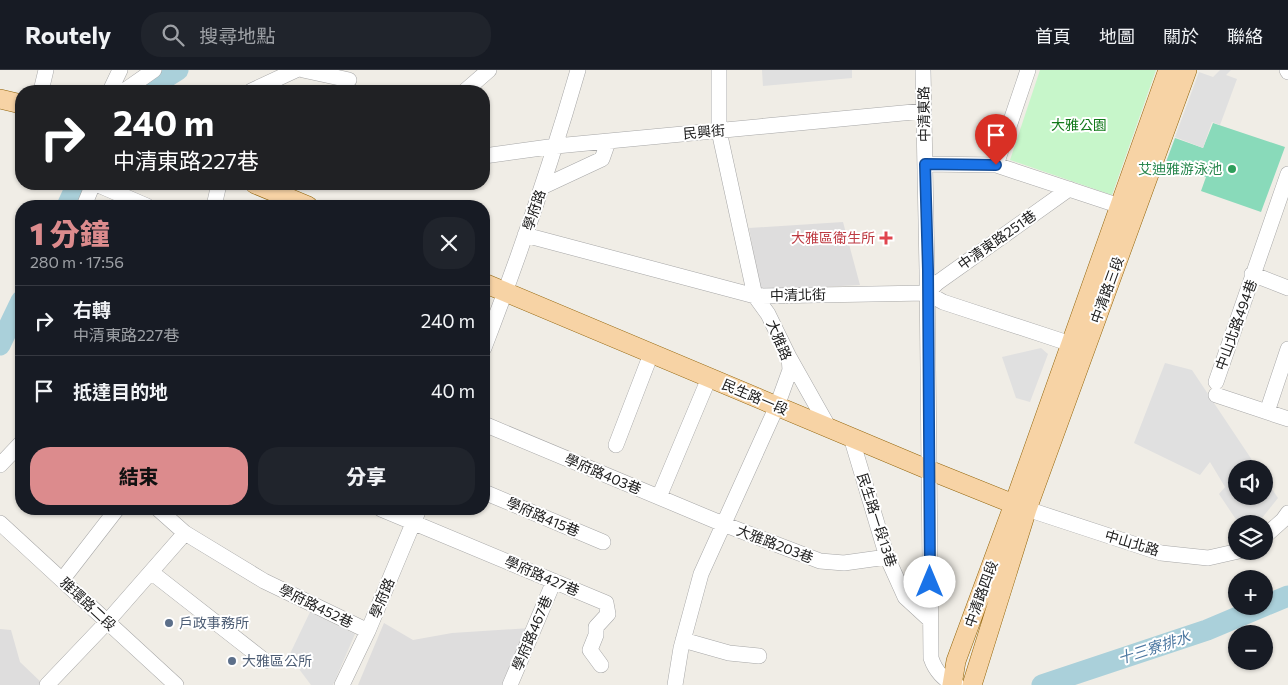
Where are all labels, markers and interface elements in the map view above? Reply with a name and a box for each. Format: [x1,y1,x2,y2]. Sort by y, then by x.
search box [141,12,491,57]
text: Routely [25,20,111,49]
icon: search [159,21,187,49]
text: 搜尋地點 [199,24,275,47]
text: 首頁 [1035,25,1071,47]
text: 地圖 [1099,25,1135,47]
text: 關於 [1163,25,1199,47]
text: 聯絡 [1227,25,1263,47]
street label: 中清東路 [915,86,932,142]
text: 240 m [113,100,214,143]
icon: right [30,105,95,170]
pin [975,114,1017,165]
park label: 大雅公園 [1051,116,1107,133]
street label: 民興街 [682,121,726,142]
icon: arrive [982,121,1010,149]
text: 中清東路227巷 [113,147,259,174]
place label: 艾迪雅游泳池 [1138,160,1222,177]
marker: 艾迪雅游泳池 [1226,163,1238,175]
street label: 學府路 [519,187,548,232]
street label: 中清東路251巷 [954,206,1039,273]
text: 1 分鐘 [30,214,110,251]
button: close [423,217,475,269]
place label: 大雅區衛生所 [791,229,875,246]
marker: 大雅區衛生所 [879,231,893,245]
text: 280 m · 17:56 [30,252,124,271]
street label: 中清路三段 [1087,254,1126,326]
street label: 中山北路494巷 [1211,277,1260,373]
street label: 中清北街 [770,286,826,303]
text: 右轉 [73,298,111,321]
icon: right [30,307,58,335]
text: 240 m [421,309,475,332]
street label: 大雅路 [763,317,795,362]
text: 中清東路227巷 [73,325,179,344]
street label: 民生路一段 [720,375,791,418]
icon: arrive [30,377,58,405]
text: 40 m [431,379,475,402]
text: 抵達目的地 [73,380,168,403]
button: 結束 [30,447,248,505]
button: 分享 [258,447,475,505]
street label: 學府路403巷 [562,450,644,497]
map controls [1228,460,1273,670]
button: sound [1228,460,1273,505]
street label: 民生路一段13巷 [854,471,901,569]
street label: 學府路415巷 [504,493,582,540]
button: layers [1228,515,1273,560]
street label: 大雅路203巷 [734,521,816,566]
street label: 中山北路 [1103,526,1161,559]
street label: 學府路427巷 [502,552,582,599]
position arrow [903,555,955,607]
street label: 中清路四段 [961,558,1000,630]
button: + [1228,570,1273,615]
street label: 雅環路二段 [57,574,120,634]
street label: 學府路 [366,575,398,620]
street label: 學府路452巷 [276,580,356,631]
street label: 學府路467巷 [508,593,555,673]
place label: 戶政事務所 [179,614,249,631]
marker: 戶政事務所 [163,617,175,629]
button: − [1228,625,1273,670]
water label: 十三寮排水 [1115,627,1193,667]
place label: 大雅區公所 [242,652,312,669]
marker: 大雅區公所 [226,655,238,667]

